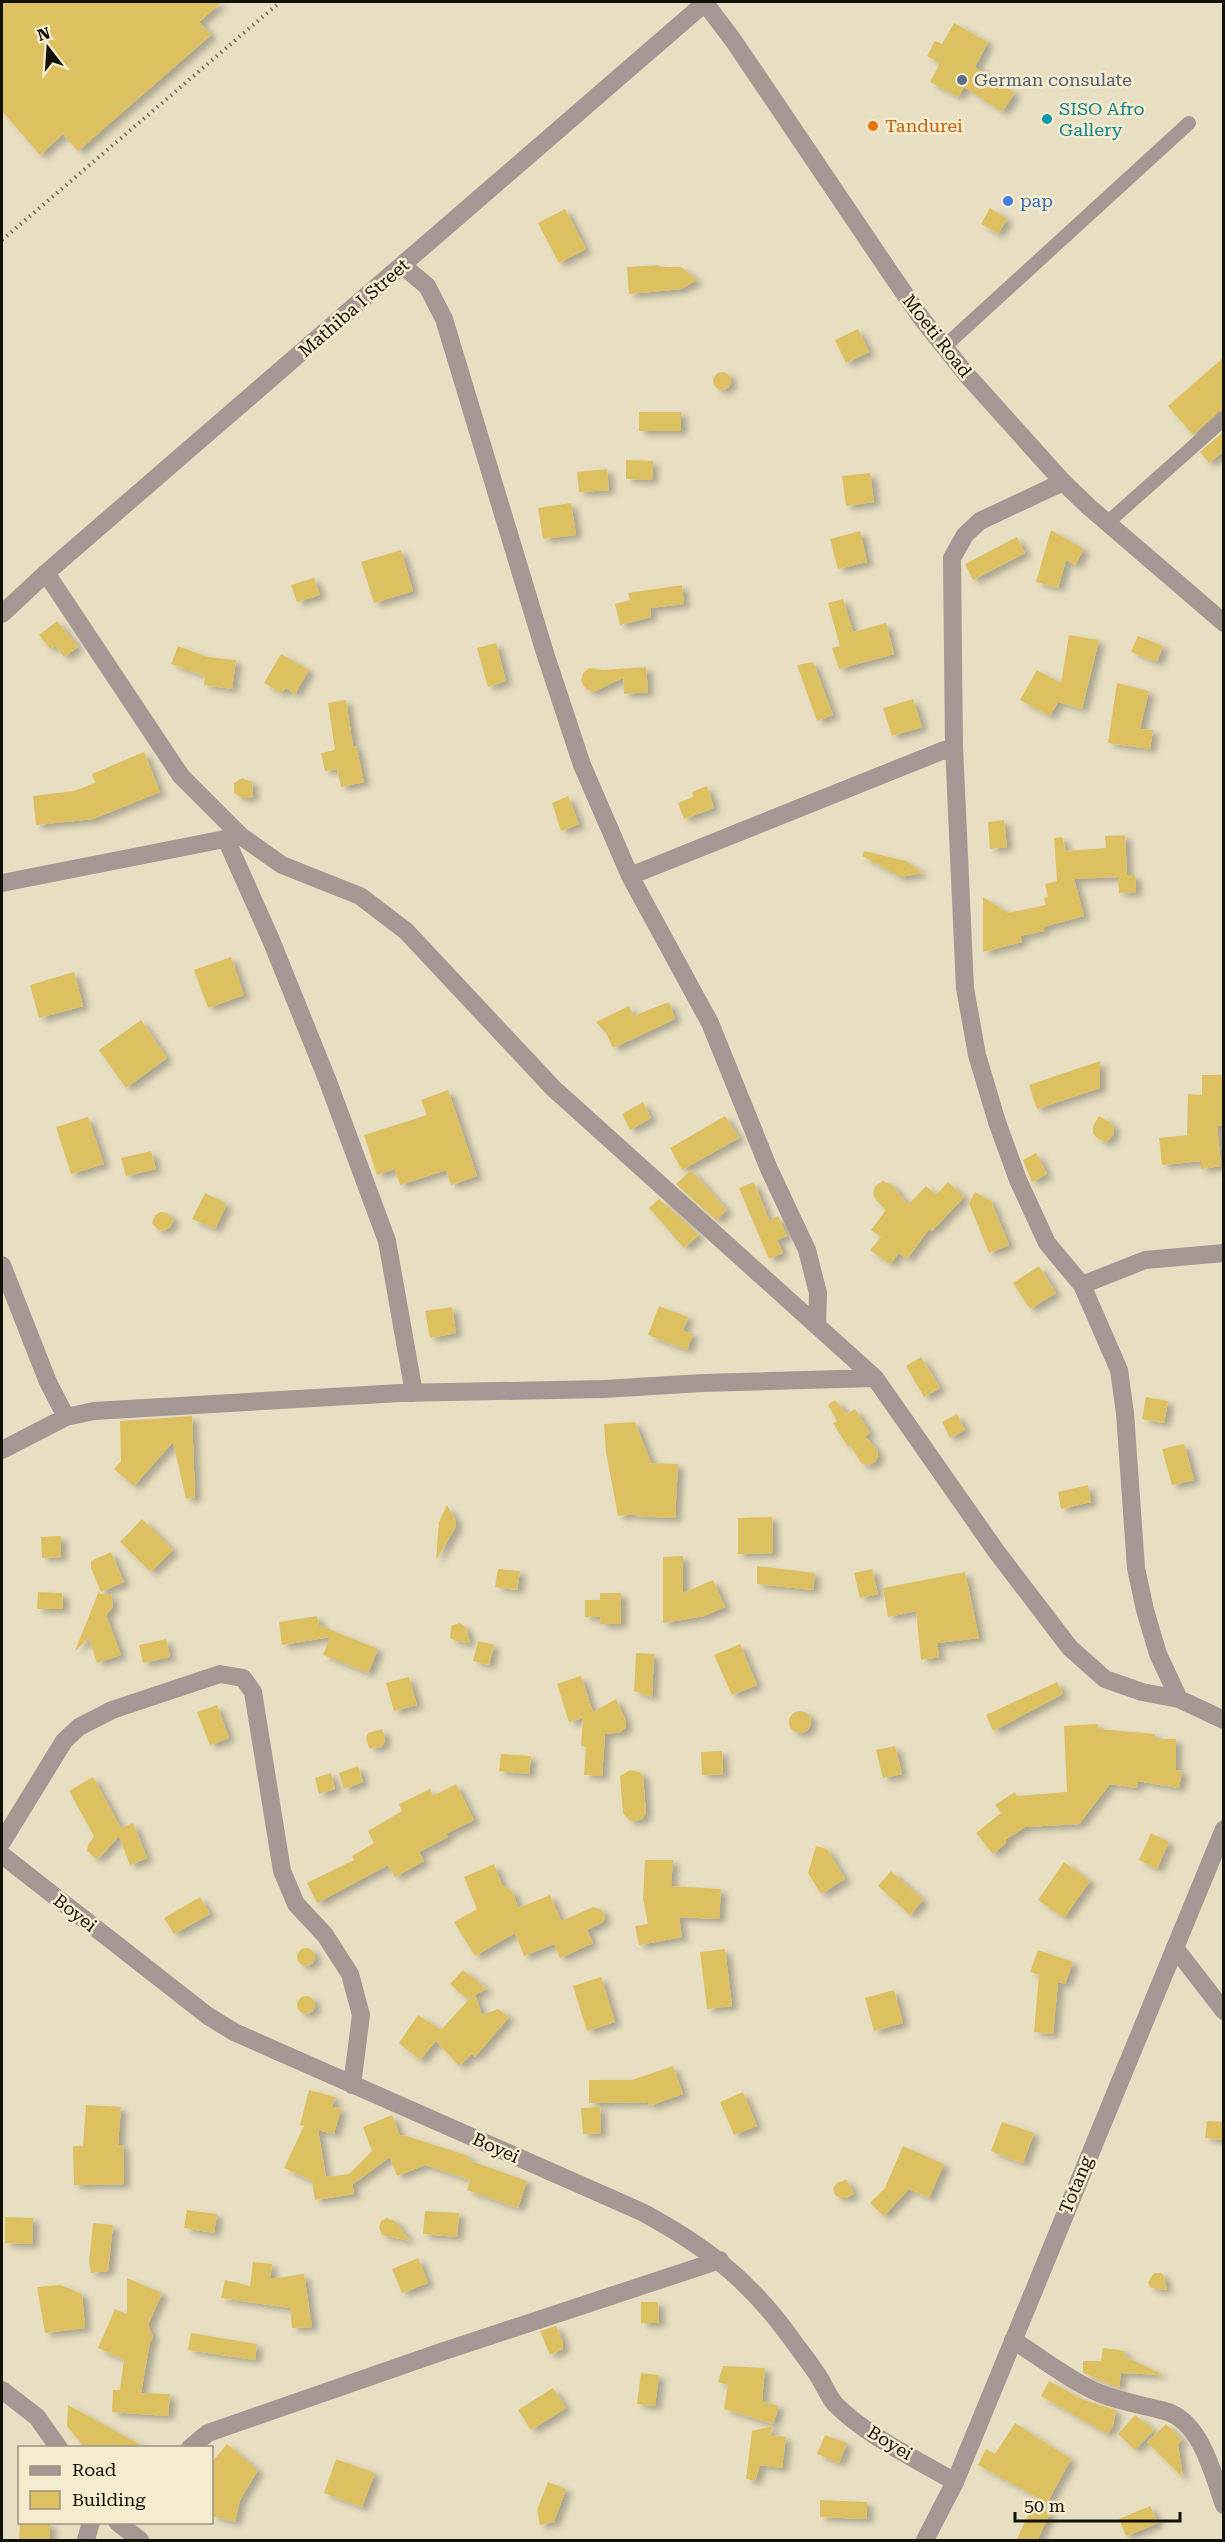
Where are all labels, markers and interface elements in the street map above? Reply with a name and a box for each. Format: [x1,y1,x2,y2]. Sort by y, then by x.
north arrow [18,18,78,78]
text: N [35,23,52,45]
place label: German consulate [974,69,1132,90]
marker: German consulate [955,73,969,87]
place label: SISO Afro Gallery [1059,98,1145,140]
marker: SISO Afro Gallery [1040,112,1054,126]
place label: Tandurei [885,115,963,136]
marker: Tandurei [866,119,880,133]
place label: pap [1020,190,1053,211]
marker: pap [1001,194,1015,208]
street label: Mathiba I Street [294,254,413,361]
street label: Moeti Road [899,290,976,382]
street label: Boyei [50,1889,101,1936]
street label: Boyei [470,2128,523,2167]
street label: Totang [1055,2152,1097,2217]
street label: Boyei [864,2421,917,2464]
legend [18,2446,213,2524]
text: Road [72,2459,117,2480]
scale bar [1015,2485,1180,2523]
text: Building [72,2489,146,2510]
text: 50 m [1024,2495,1065,2516]

